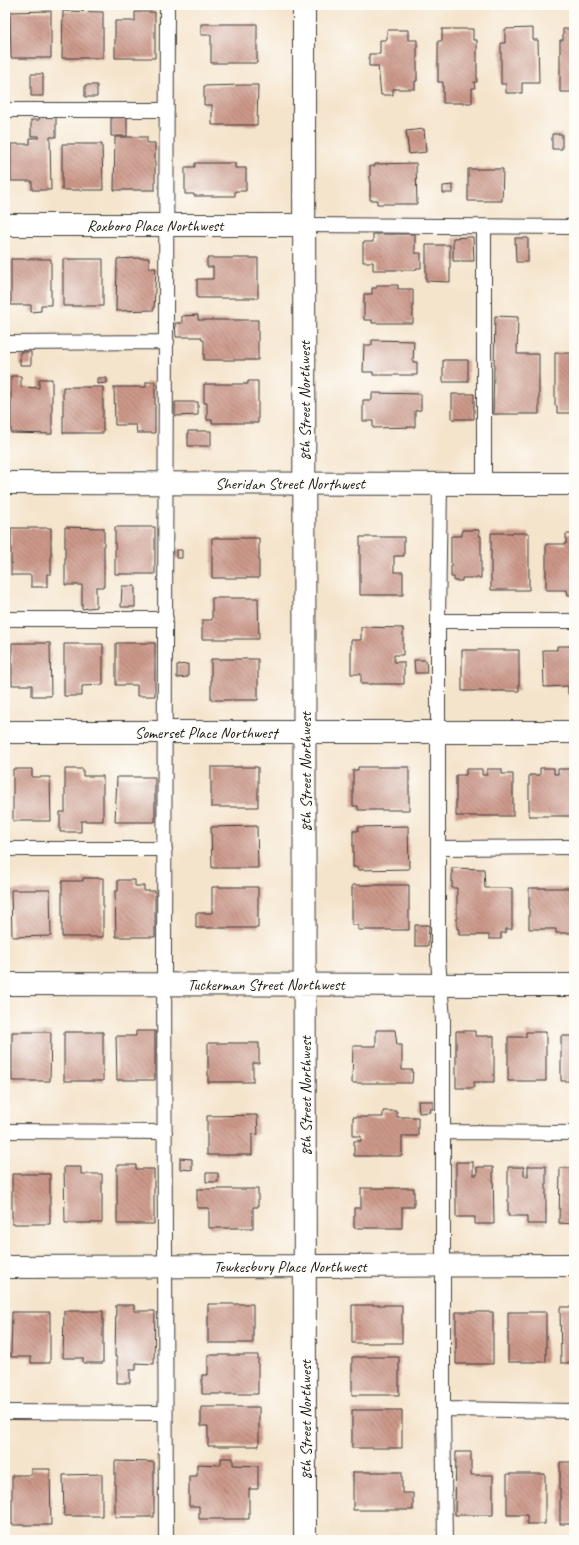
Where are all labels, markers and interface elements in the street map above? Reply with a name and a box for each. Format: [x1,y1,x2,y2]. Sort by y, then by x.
street label: Roxboro Place Northwest [87,216,225,236]
street label: 8th Street Northwest [295,339,315,461]
street label: Sheridan Street Northwest [215,474,367,494]
street label: 8th Street Northwest [296,710,316,832]
street label: Somerset Place Northwest [135,723,280,743]
street label: Tuckerman Street Northwest [187,975,346,995]
street label: 8th Street Northwest [296,1034,316,1156]
street label: Tewkesbury Place Northwest [213,1257,368,1277]
street label: 8th Street Northwest [296,1358,316,1480]

